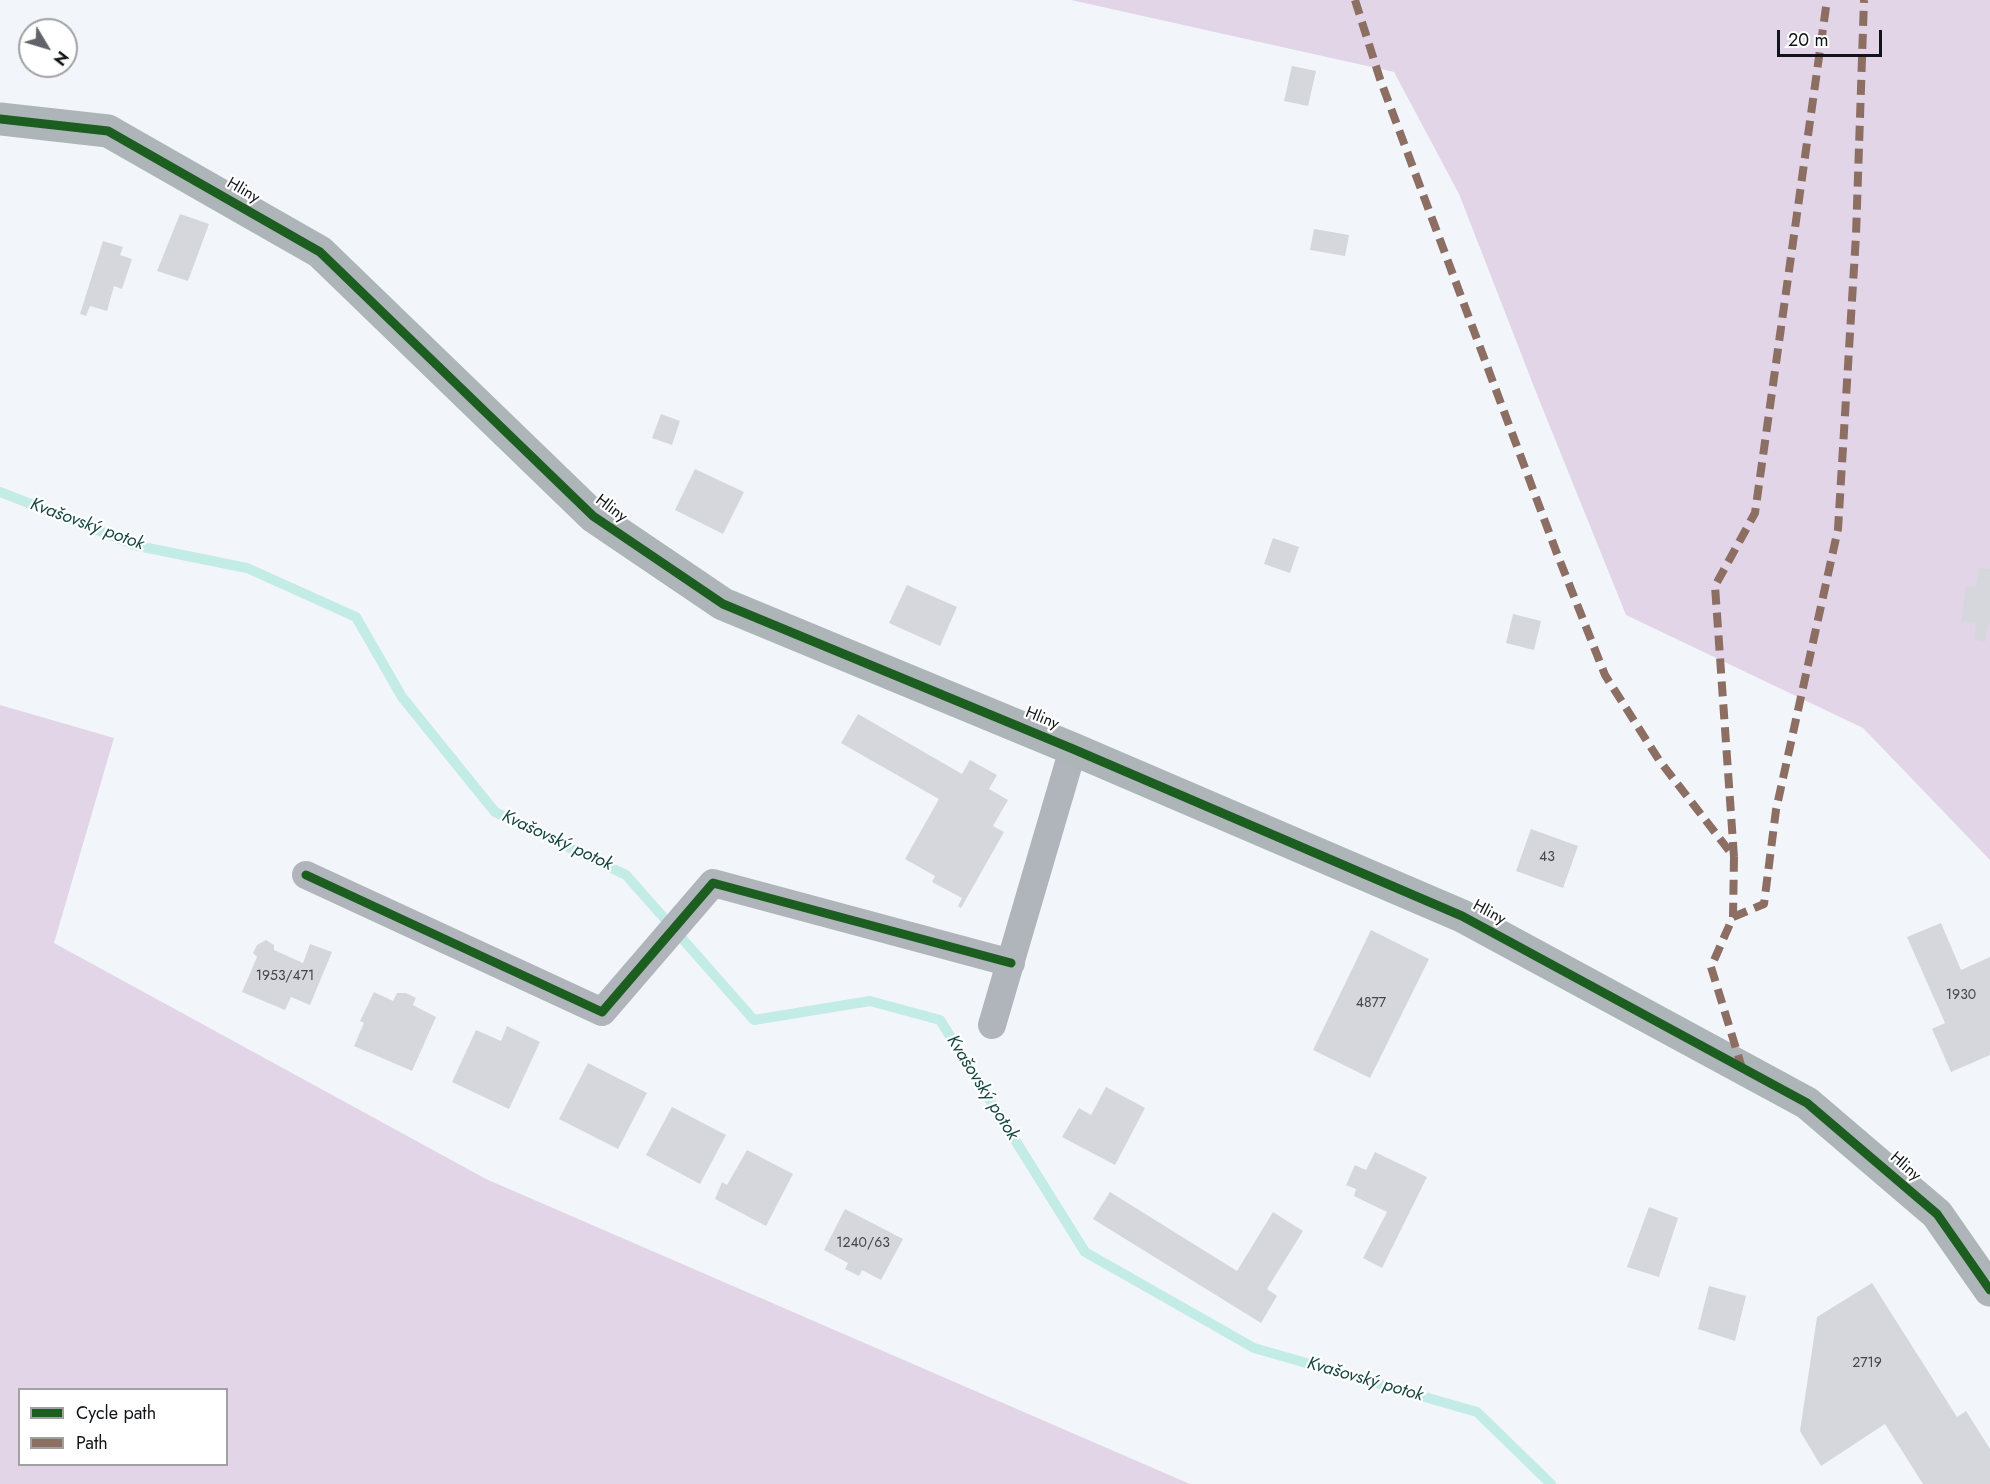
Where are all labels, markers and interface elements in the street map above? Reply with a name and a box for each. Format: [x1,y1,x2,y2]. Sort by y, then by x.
north arrow [18,18,78,78]
scale bar [1780,18,1885,56]
text: 20 m [1788,27,1828,53]
text: N [48,46,74,70]
street label: Hliny [223,174,263,208]
street label: Hliny [591,491,631,527]
water label: Kvašovský potok [27,494,147,556]
street label: Hliny [1022,704,1062,734]
water label: Kvašovský potok [498,806,616,876]
house number: 43 [1539,850,1555,866]
street label: Hliny [1469,896,1509,930]
house number: 1953/471 [256,969,314,985]
house number: 1930 [1946,988,1976,1004]
house number: 4877 [1356,996,1386,1012]
water label: Kvašovský potok [941,1032,1023,1144]
street label: Hliny [1886,1148,1924,1186]
house number: 1240/63 [836,1236,890,1252]
water label: Kvašovský potok [1305,1353,1425,1407]
house number: 2719 [1852,1356,1882,1372]
legend [18,1388,228,1466]
text: Cycle path [76,1400,156,1426]
text: Path [76,1430,108,1456]

